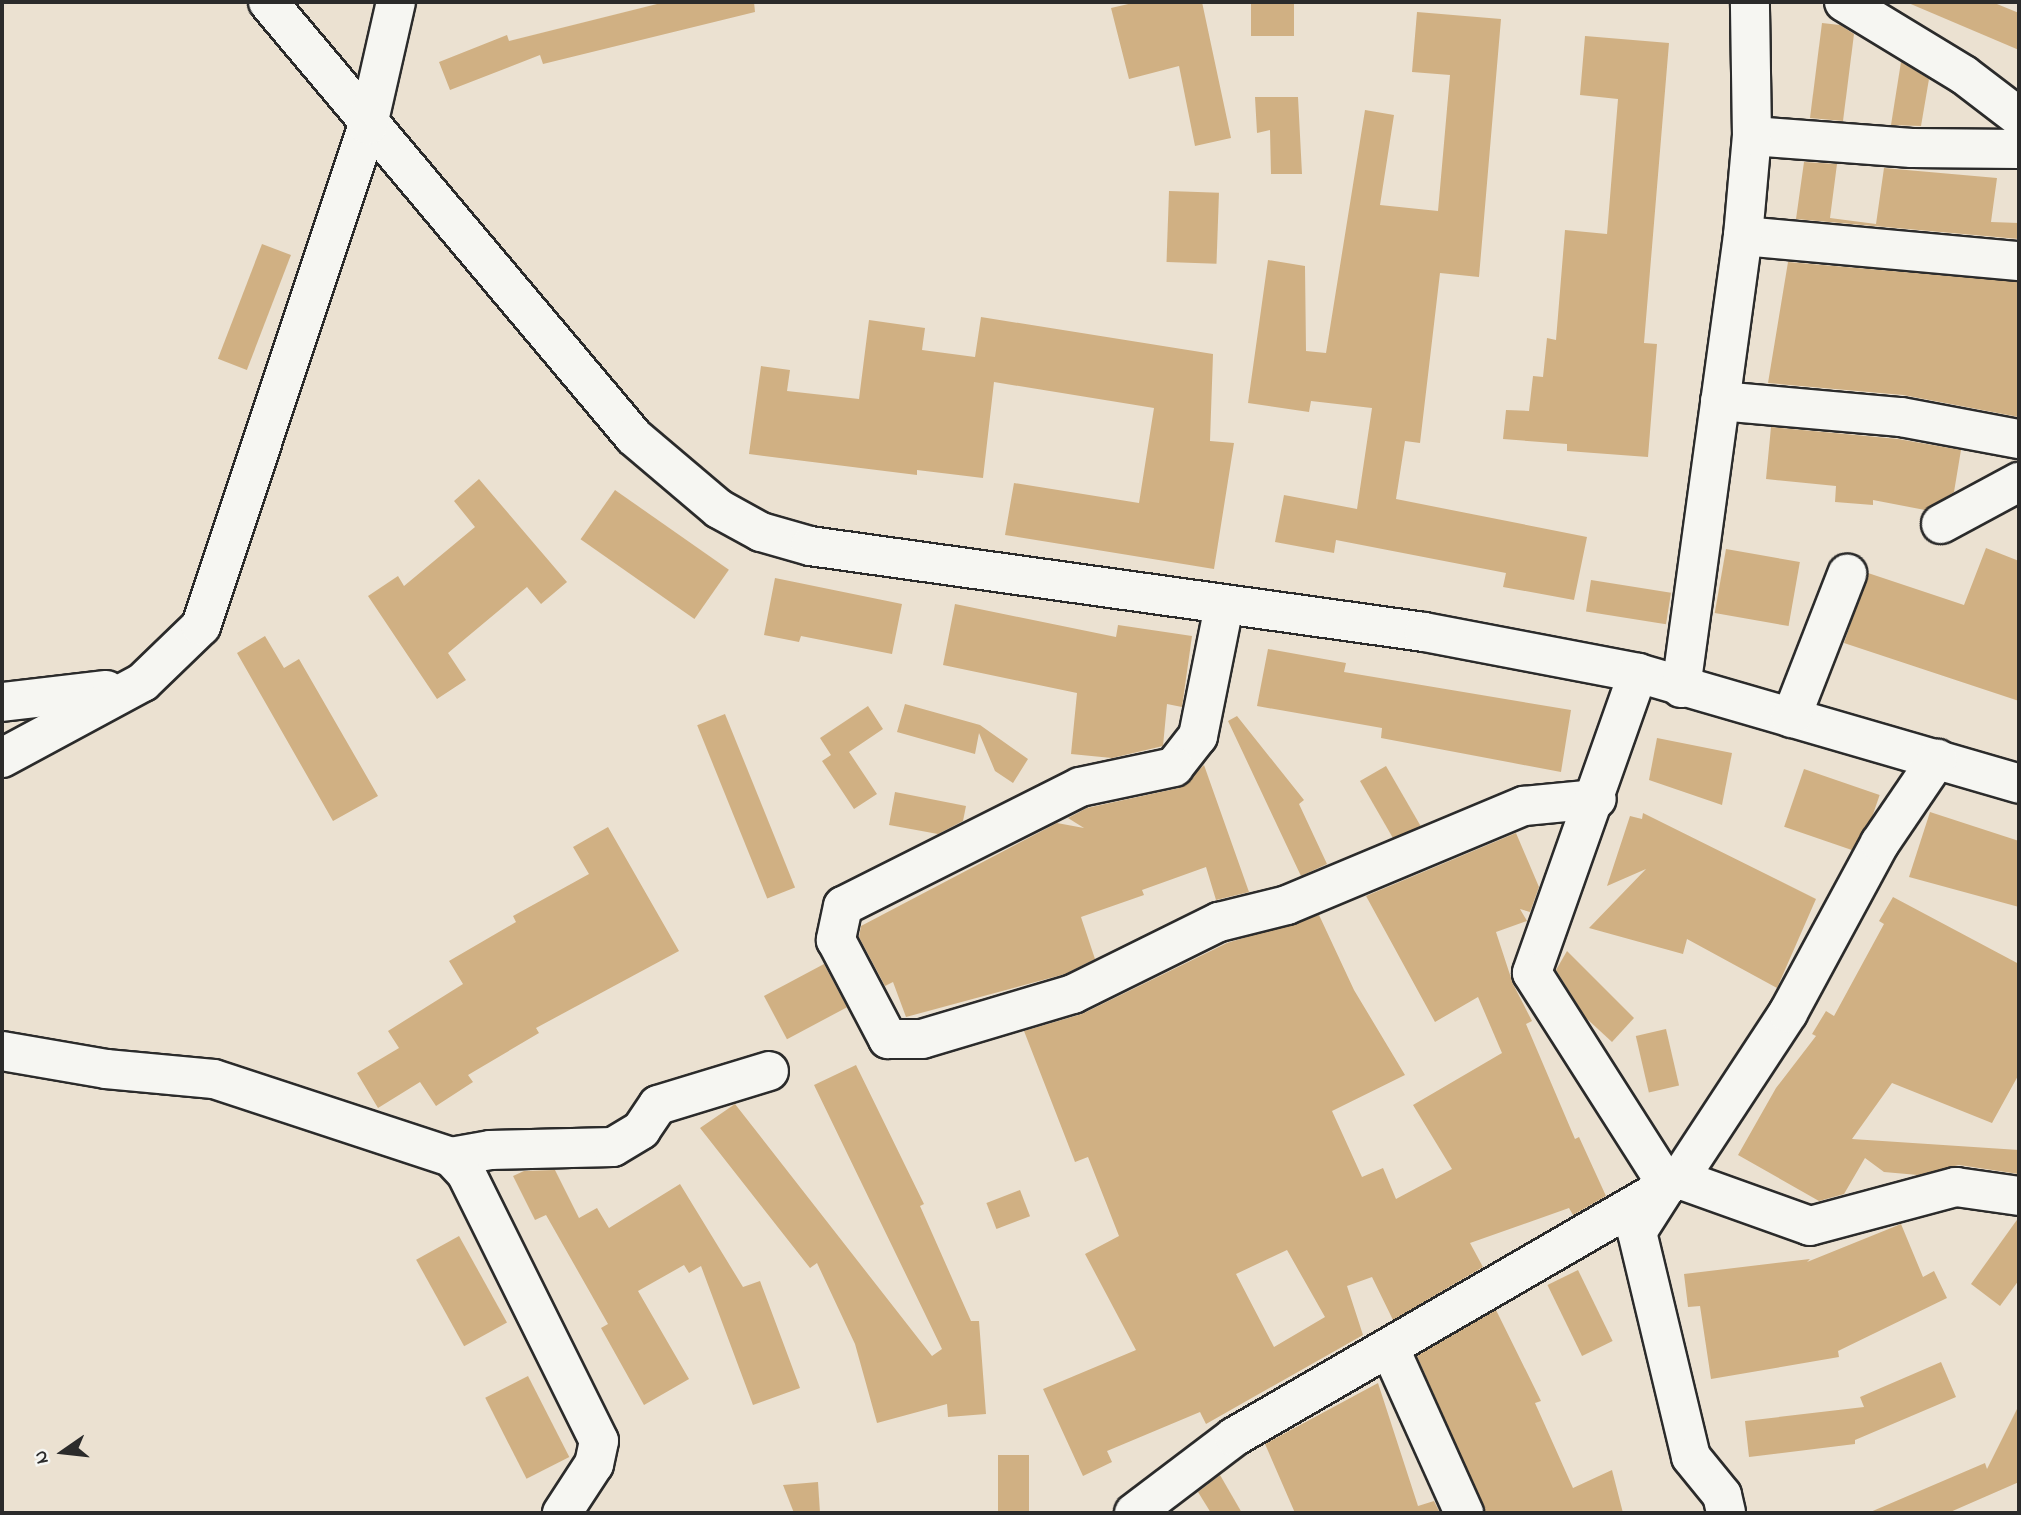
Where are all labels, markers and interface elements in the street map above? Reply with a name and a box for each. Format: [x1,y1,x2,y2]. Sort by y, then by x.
north arrow [28,1417,98,1487]
text: N [27,1448,57,1467]

